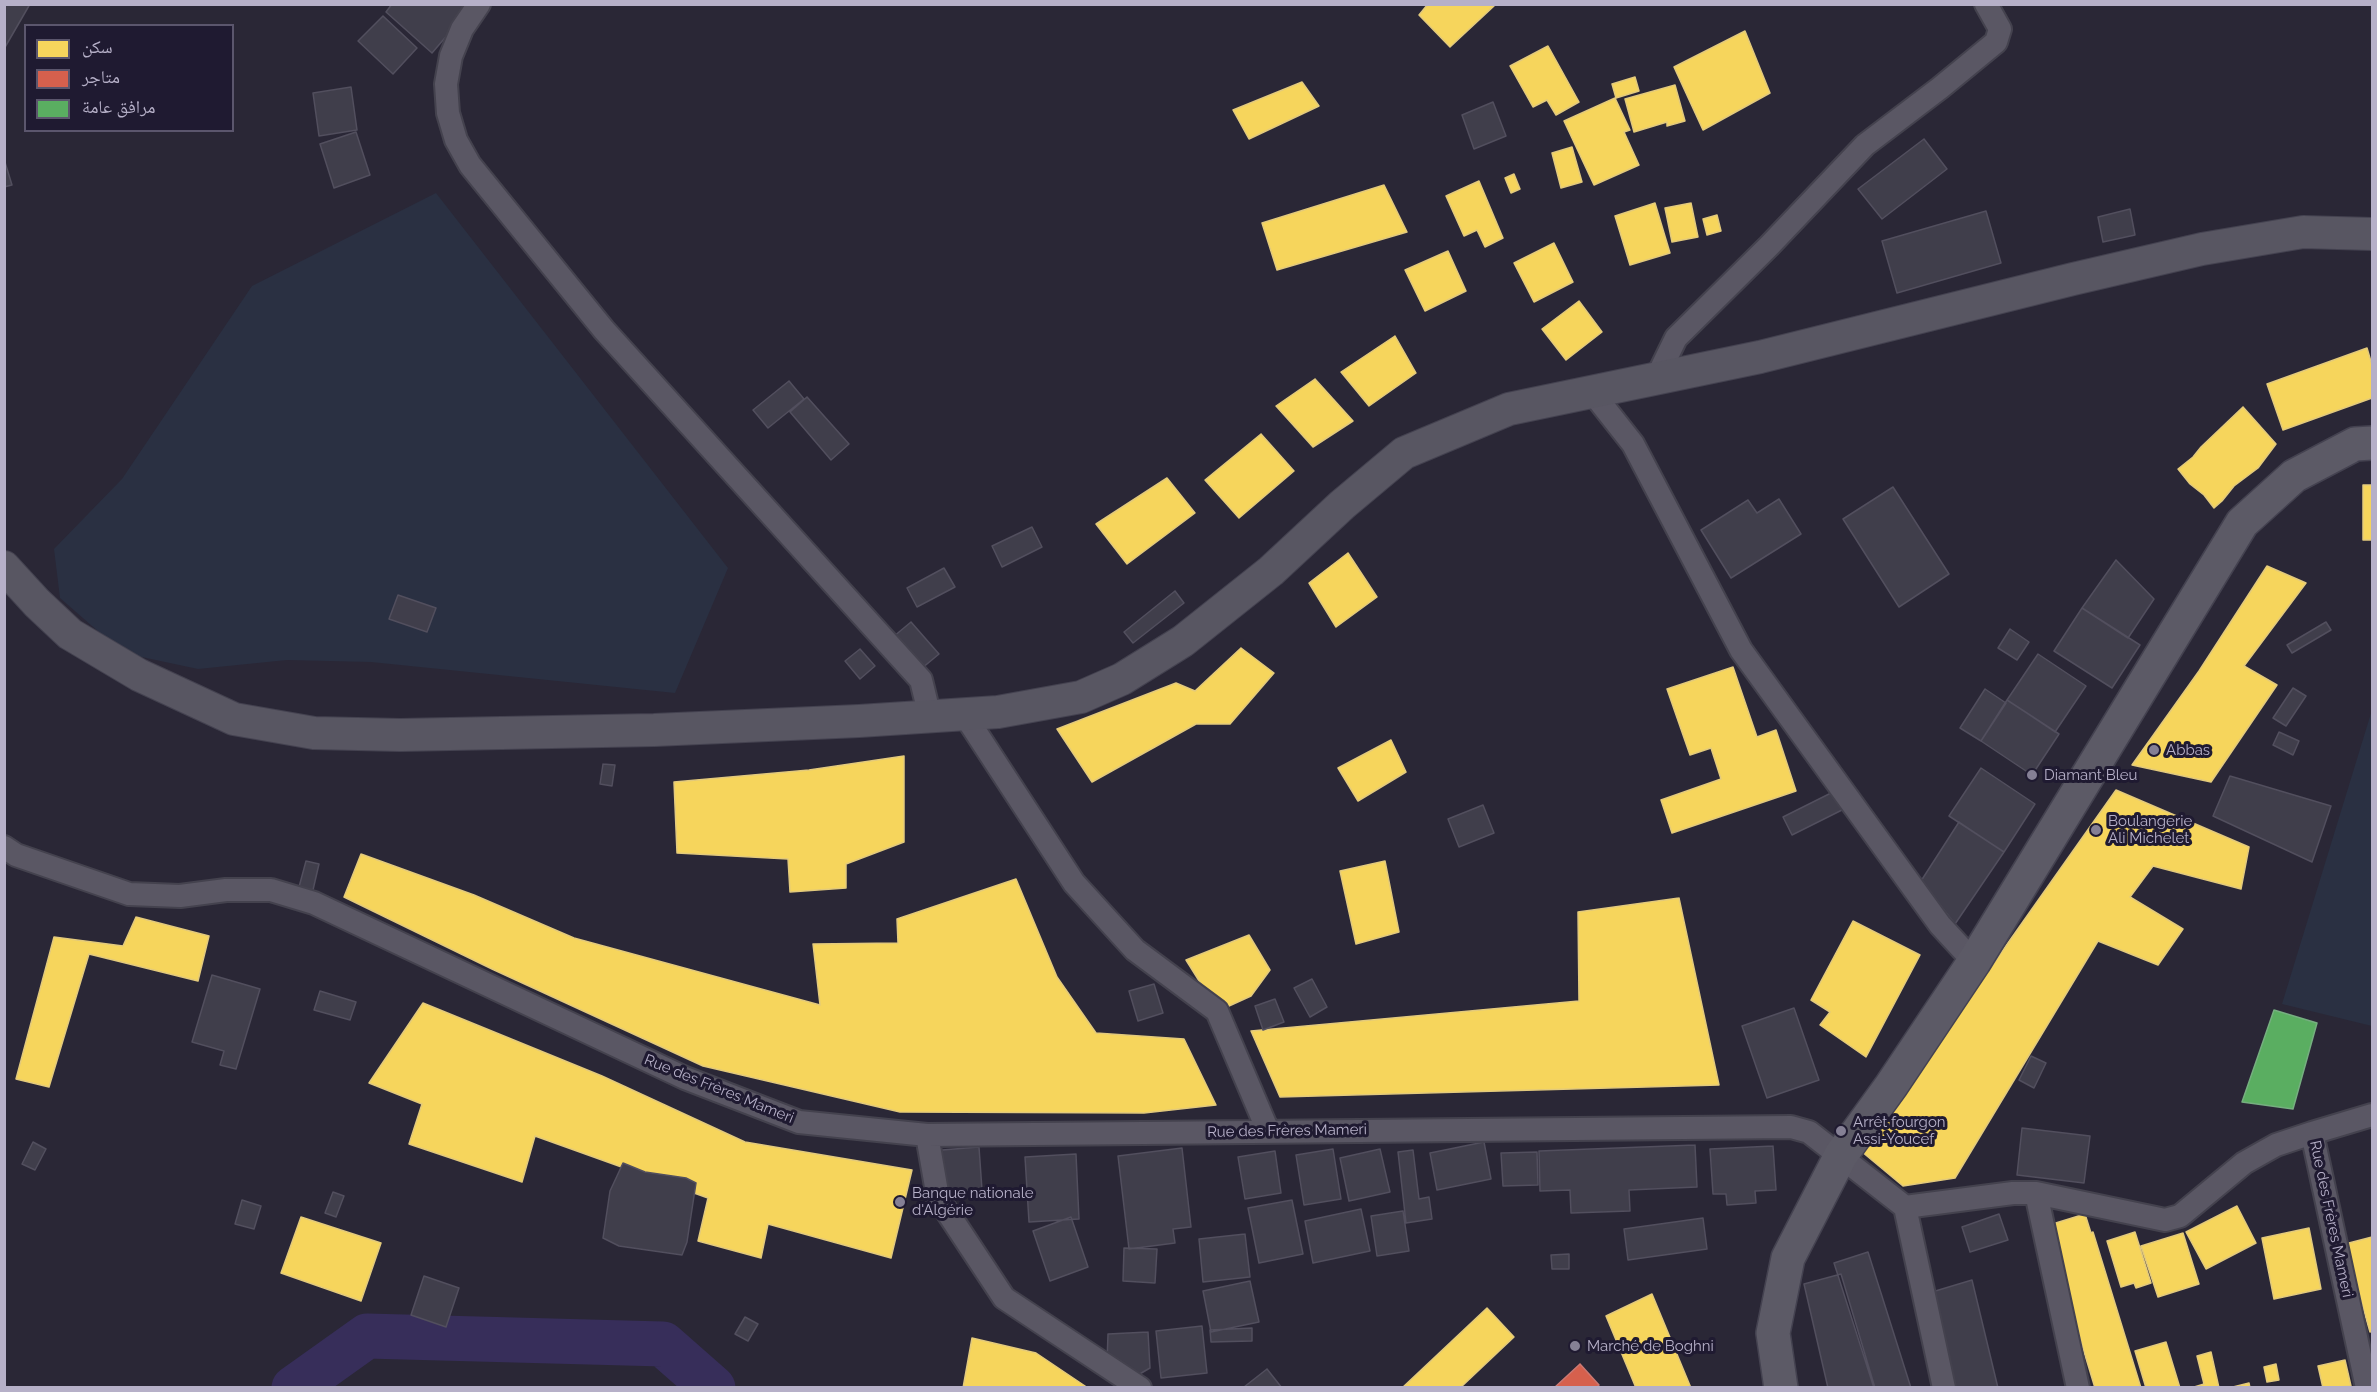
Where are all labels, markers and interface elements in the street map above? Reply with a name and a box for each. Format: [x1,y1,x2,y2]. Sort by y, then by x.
legend [24,24,234,132]
text: سكن [82,36,113,57]
text: متاجر [82,66,120,87]
text: مرافق عامة [82,96,155,117]
place label: Abbas [2166,741,2210,759]
marker: Abbas [2147,743,2161,757]
place label: Diamant Bleu [2044,766,2137,784]
marker: Diamant Bleu [2025,768,2039,782]
place label: Boulangerie Ali Michelet [2108,812,2192,847]
marker: Boulangerie Ali Michelet [2089,823,2103,837]
street label: Rue des Frères Mameri [642,1051,796,1127]
place label: Arrêt fourgon Assi-Youcef [1853,1113,1946,1148]
street label: Rue des Frères Mameri [1207,1121,1367,1141]
marker: Arrêt fourgon Assi-Youcef [1834,1124,1848,1138]
street label: Rue des Frères Mameri [2306,1139,2356,1299]
place label: Banque nationale d'Algérie [912,1184,1034,1219]
marker: Banque nationale d'Algérie [893,1195,907,1209]
place label: Marché de Boghni [1587,1337,1714,1355]
marker: Marché de Boghni [1568,1339,1582,1353]

